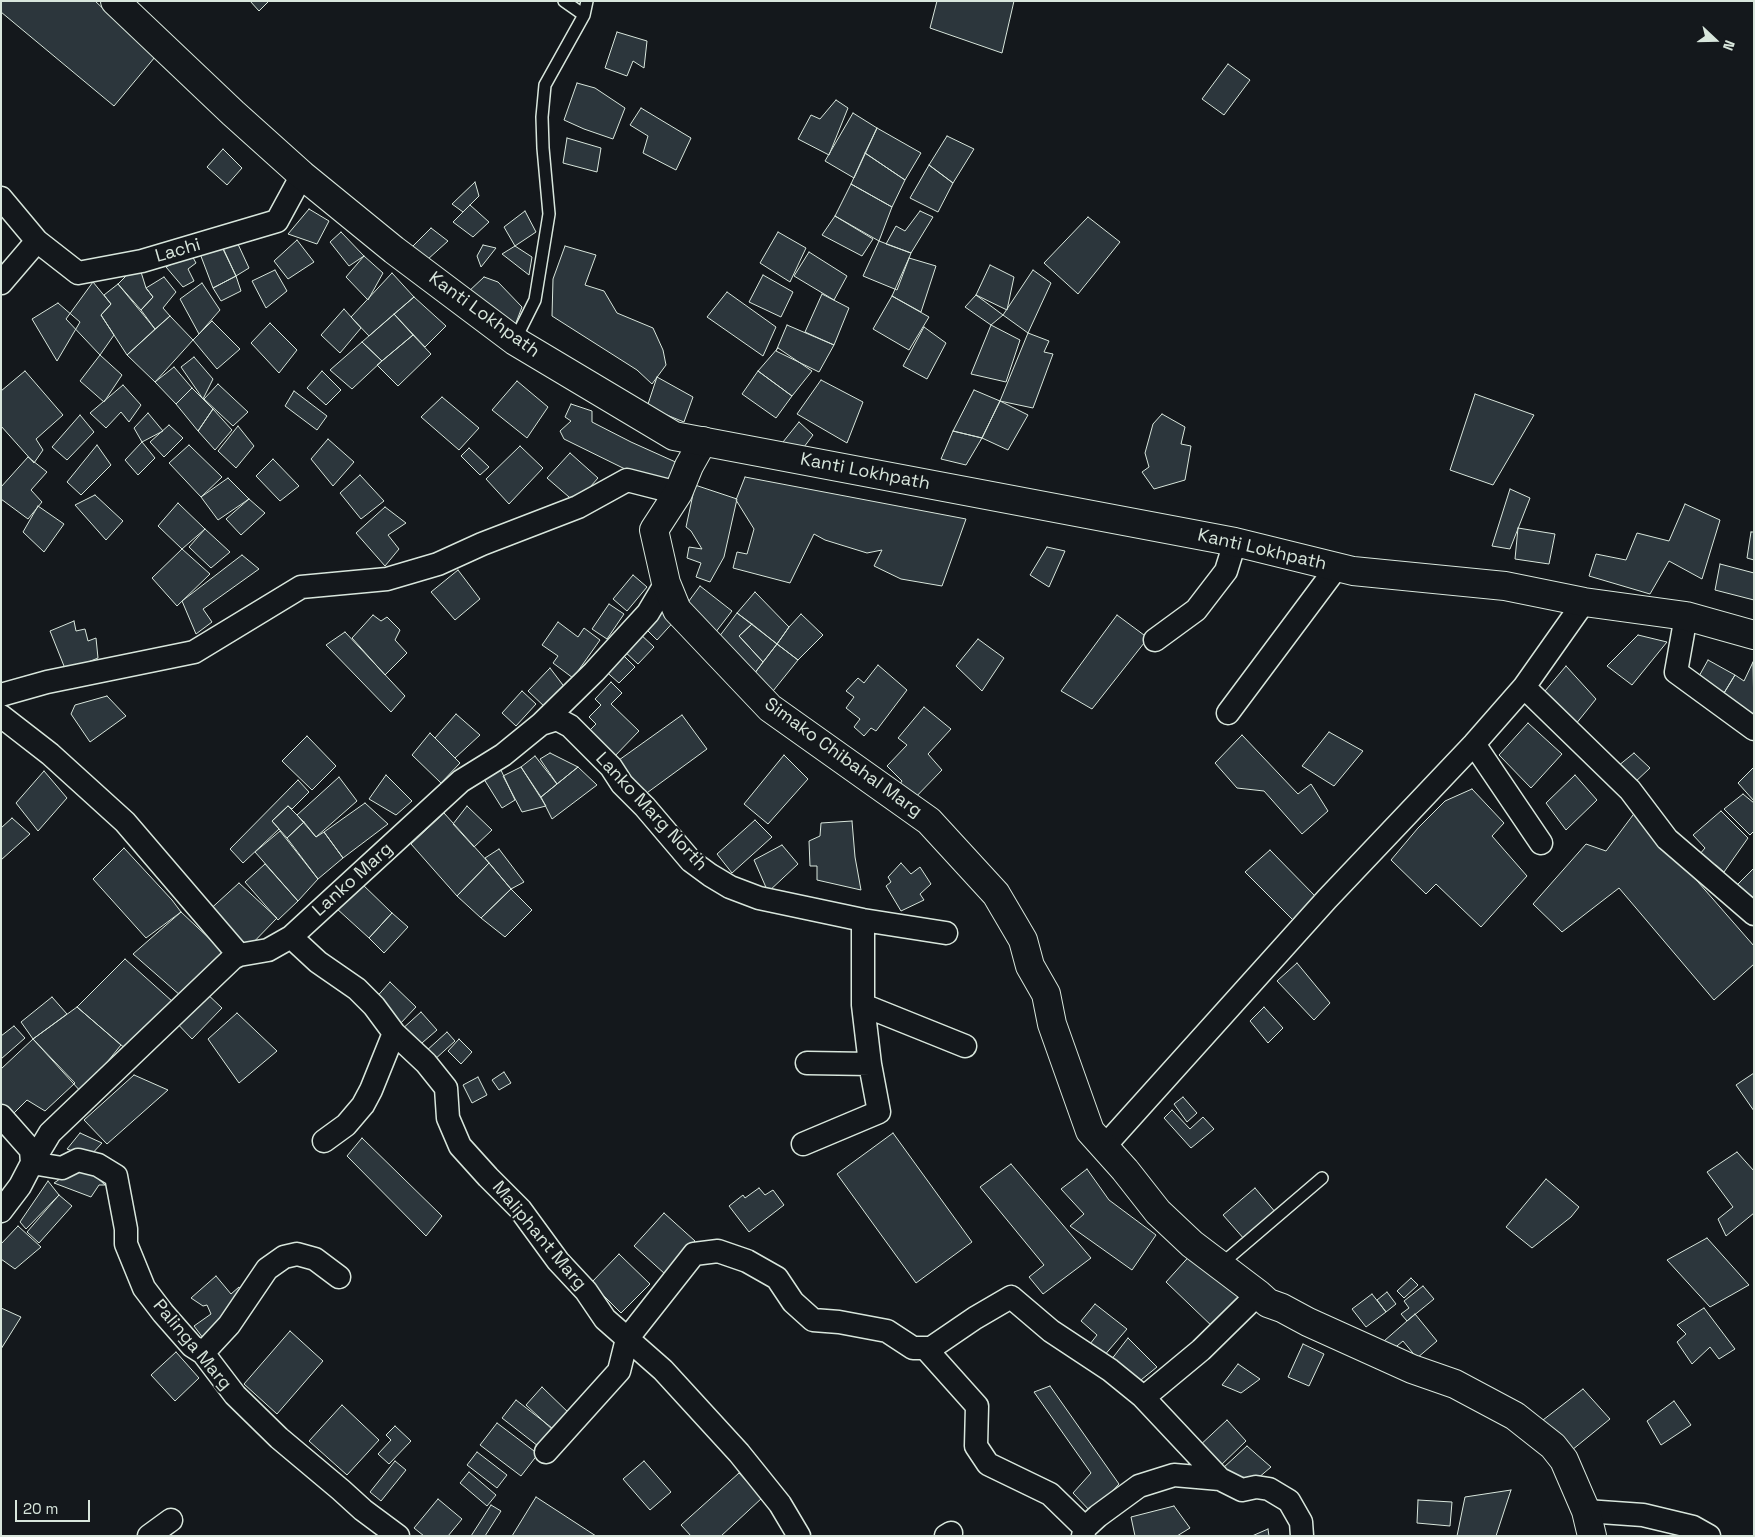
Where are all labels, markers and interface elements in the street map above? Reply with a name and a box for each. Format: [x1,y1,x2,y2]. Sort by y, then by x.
north arrow [1690,15,1740,65]
text: N [1719,38,1739,53]
street label: Lachi [153,234,203,268]
street label: Kanti Lokhpath [424,268,544,362]
street label: Kanti Lokhpath [798,449,932,495]
street label: Kanti Lokhpath [1195,525,1329,575]
street label: Simako Chibahal Marg [760,694,926,822]
street label: Lanko Marg North [591,748,711,876]
street label: Lanko Marg [309,838,397,922]
street label: Maliphant Marg [487,1177,591,1295]
street label: Palinga Marg [148,1295,236,1395]
scale bar [18,1490,92,1522]
text: 20 m [23,1499,58,1518]

